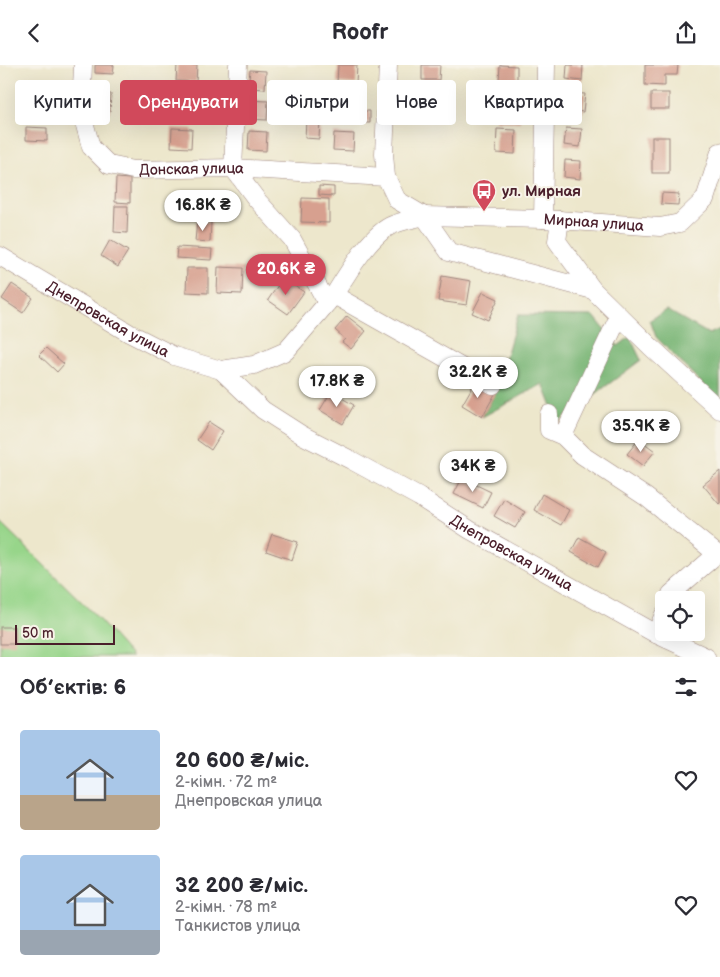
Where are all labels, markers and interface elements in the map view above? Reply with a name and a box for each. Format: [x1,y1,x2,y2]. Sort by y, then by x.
icon: back [20,19,48,47]
text: Roofr [332,19,388,46]
icon: share [672,19,700,47]
chip: Купити [15,80,110,125]
chip: Орендувати [120,80,257,125]
chip: Фільтри [267,80,367,125]
chip: Нове [377,80,456,125]
chip: Квартира [466,80,582,125]
street label: Донская улица [139,158,245,179]
bus stop icon: ул. Мирная [471,178,497,212]
place label: ул. Мирная [502,182,581,201]
pin: 16.8K ₴ [157,189,249,232]
text: 16.8K ₴ [175,196,231,215]
street label: Мирная улица [543,210,645,235]
pin: 20.6K ₴ [240,253,332,296]
text: 20.6K ₴ [257,260,315,279]
street label: Днепровская улица [43,276,173,361]
pin: 32.2K ₴ [432,357,524,399]
text: 32.2K ₴ [449,363,507,382]
pin: 17.8K ₴ [291,365,383,408]
text: 17.8K ₴ [310,372,364,391]
pin: 35.9K ₴ [595,411,687,453]
text: 35.9K ₴ [612,417,670,436]
pin: 34K ₴ [438,451,508,493]
text: 34K ₴ [451,457,495,476]
street label: Днепровская улица [447,510,577,595]
map controls [655,591,705,641]
button: locate [655,591,705,641]
scale bar [15,622,115,645]
text: 50 m [22,625,54,642]
icon: filters [672,673,700,701]
text: Об’єктів: 6 [20,675,126,700]
text: 20 600 ₴/міс. [175,748,309,773]
icon: home [60,750,120,810]
icon: heart [672,766,700,794]
text: 2-кімн. · 72 m² [175,773,277,792]
text: Днепровская улица [175,792,322,811]
text: 32 200 ₴/міс. [175,873,308,898]
icon: home [60,875,120,935]
icon: heart [672,891,700,919]
text: 2-кімн. · 78 m² [175,898,277,917]
text: Танкистов улица [175,917,301,936]

